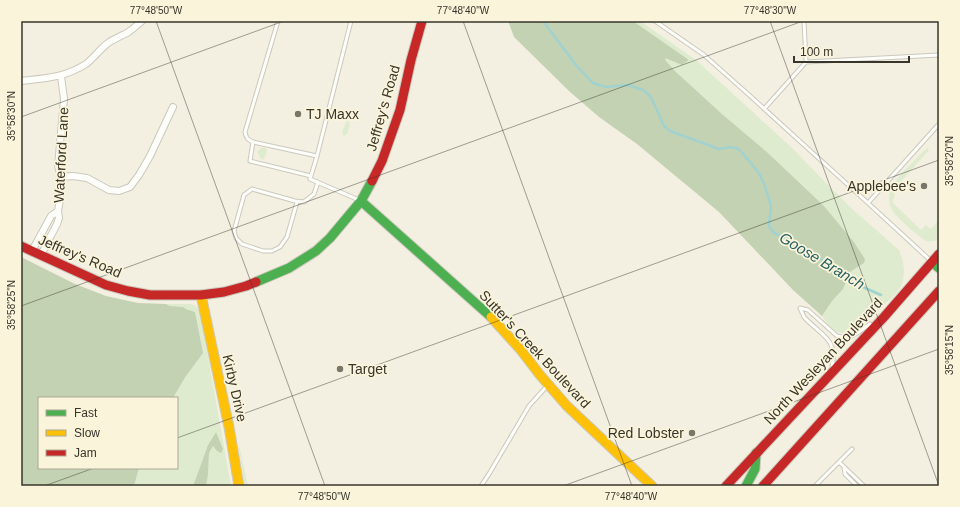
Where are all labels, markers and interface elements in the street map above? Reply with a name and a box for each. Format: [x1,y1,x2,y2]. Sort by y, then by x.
text: 77°48'50"W [130,5,183,16]
text: 77°48'40"W [437,5,490,16]
text: 77°48'30"W [744,5,797,16]
scale bar [794,38,909,64]
text: 100 m [800,45,833,59]
street label: Jeffrey's Road [363,63,403,153]
text: 35°58'30"N [6,91,17,141]
street label: Waterford Lane [50,106,72,203]
place label: TJ Maxx [306,106,359,122]
marker: TJ Maxx [293,109,303,119]
text: 35°58'20"N [944,136,955,186]
place label: Applebee's [847,178,916,194]
marker: Applebee's [919,181,929,191]
water label: Goose Branch [777,229,868,293]
street label: Jeffrey's Road [36,231,124,281]
text: 35°58'25"N [6,280,17,330]
street label: Sutter's Creek Boulevard [476,287,594,411]
street label: North Wesleyan Boulevard [760,295,886,427]
text: 35°58'15"N [944,325,955,375]
street label: Kirby Drive [220,353,251,423]
place label: Target [348,361,387,377]
marker: Target [335,364,345,374]
legend [38,397,178,469]
text: Fast [74,406,98,420]
place label: Red Lobster [608,425,684,441]
text: Slow [74,426,100,440]
marker: Red Lobster [687,428,697,438]
text: Jam [74,446,97,460]
text: 77°48'50"W [298,491,351,502]
text: 77°48'40"W [605,491,658,502]

